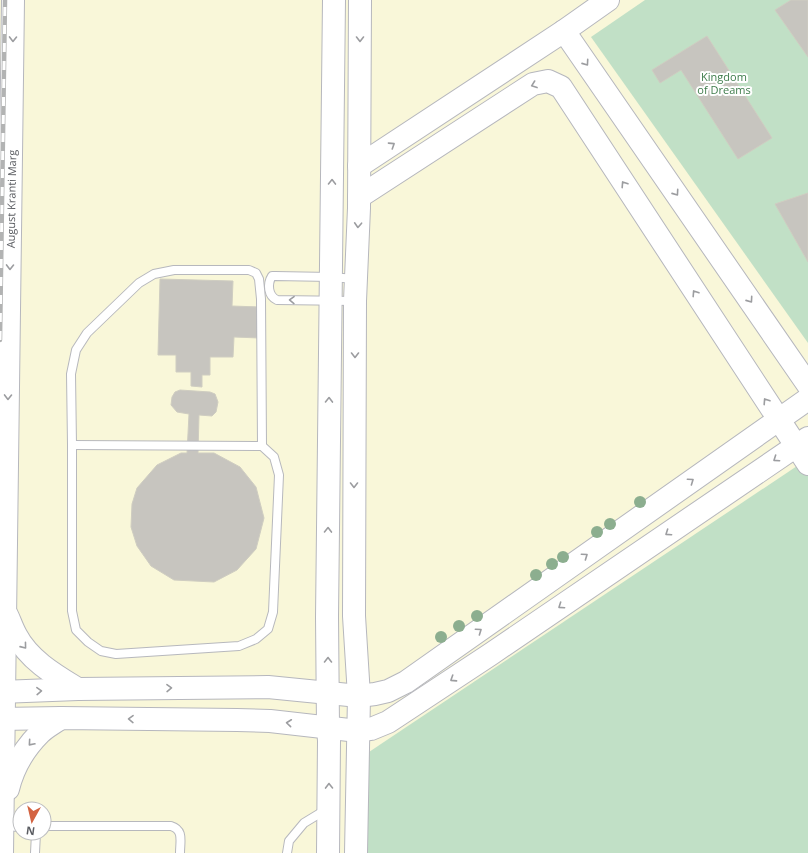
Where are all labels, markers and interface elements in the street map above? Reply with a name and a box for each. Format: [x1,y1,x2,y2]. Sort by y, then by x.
one-way arrow [8,36,17,42]
one-way arrow [356,36,364,42]
one-way arrow [581,59,589,66]
park label: Kingdom of Dreams [697,69,751,97]
one-way arrow [531,80,538,89]
one-way arrow [387,143,394,150]
street label: August Kranti Marg [3,150,19,248]
one-way arrow [328,179,336,185]
one-way arrow [621,181,629,188]
one-way arrow [671,189,679,196]
one-way arrow [354,222,362,228]
one-way arrow [6,264,14,270]
one-way arrow [693,290,700,297]
one-way arrow [289,296,295,304]
one-way arrow [745,296,753,303]
one-way arrow [351,352,359,358]
one-way arrow [4,394,12,400]
one-way arrow [325,397,333,403]
one-way arrow [764,399,771,406]
one-way arrow [773,454,780,461]
one-way arrow [687,478,694,486]
one-way arrow [350,482,358,488]
one-way arrow [324,527,332,533]
one-way arrow [666,528,673,535]
one-way arrow [581,553,588,561]
one-way arrow [558,601,565,609]
one-way arrow [475,628,482,636]
one-way arrow [19,641,26,648]
one-way arrow [324,657,332,663]
one-way arrow [451,674,458,681]
one-way arrow [166,684,172,692]
one-way arrow [36,687,42,695]
one-way arrow [128,715,134,723]
one-way arrow [286,719,292,728]
one-way arrow [29,738,36,746]
one-way arrow [325,783,333,789]
north arrow [12,801,52,841]
text: N [25,823,36,839]

